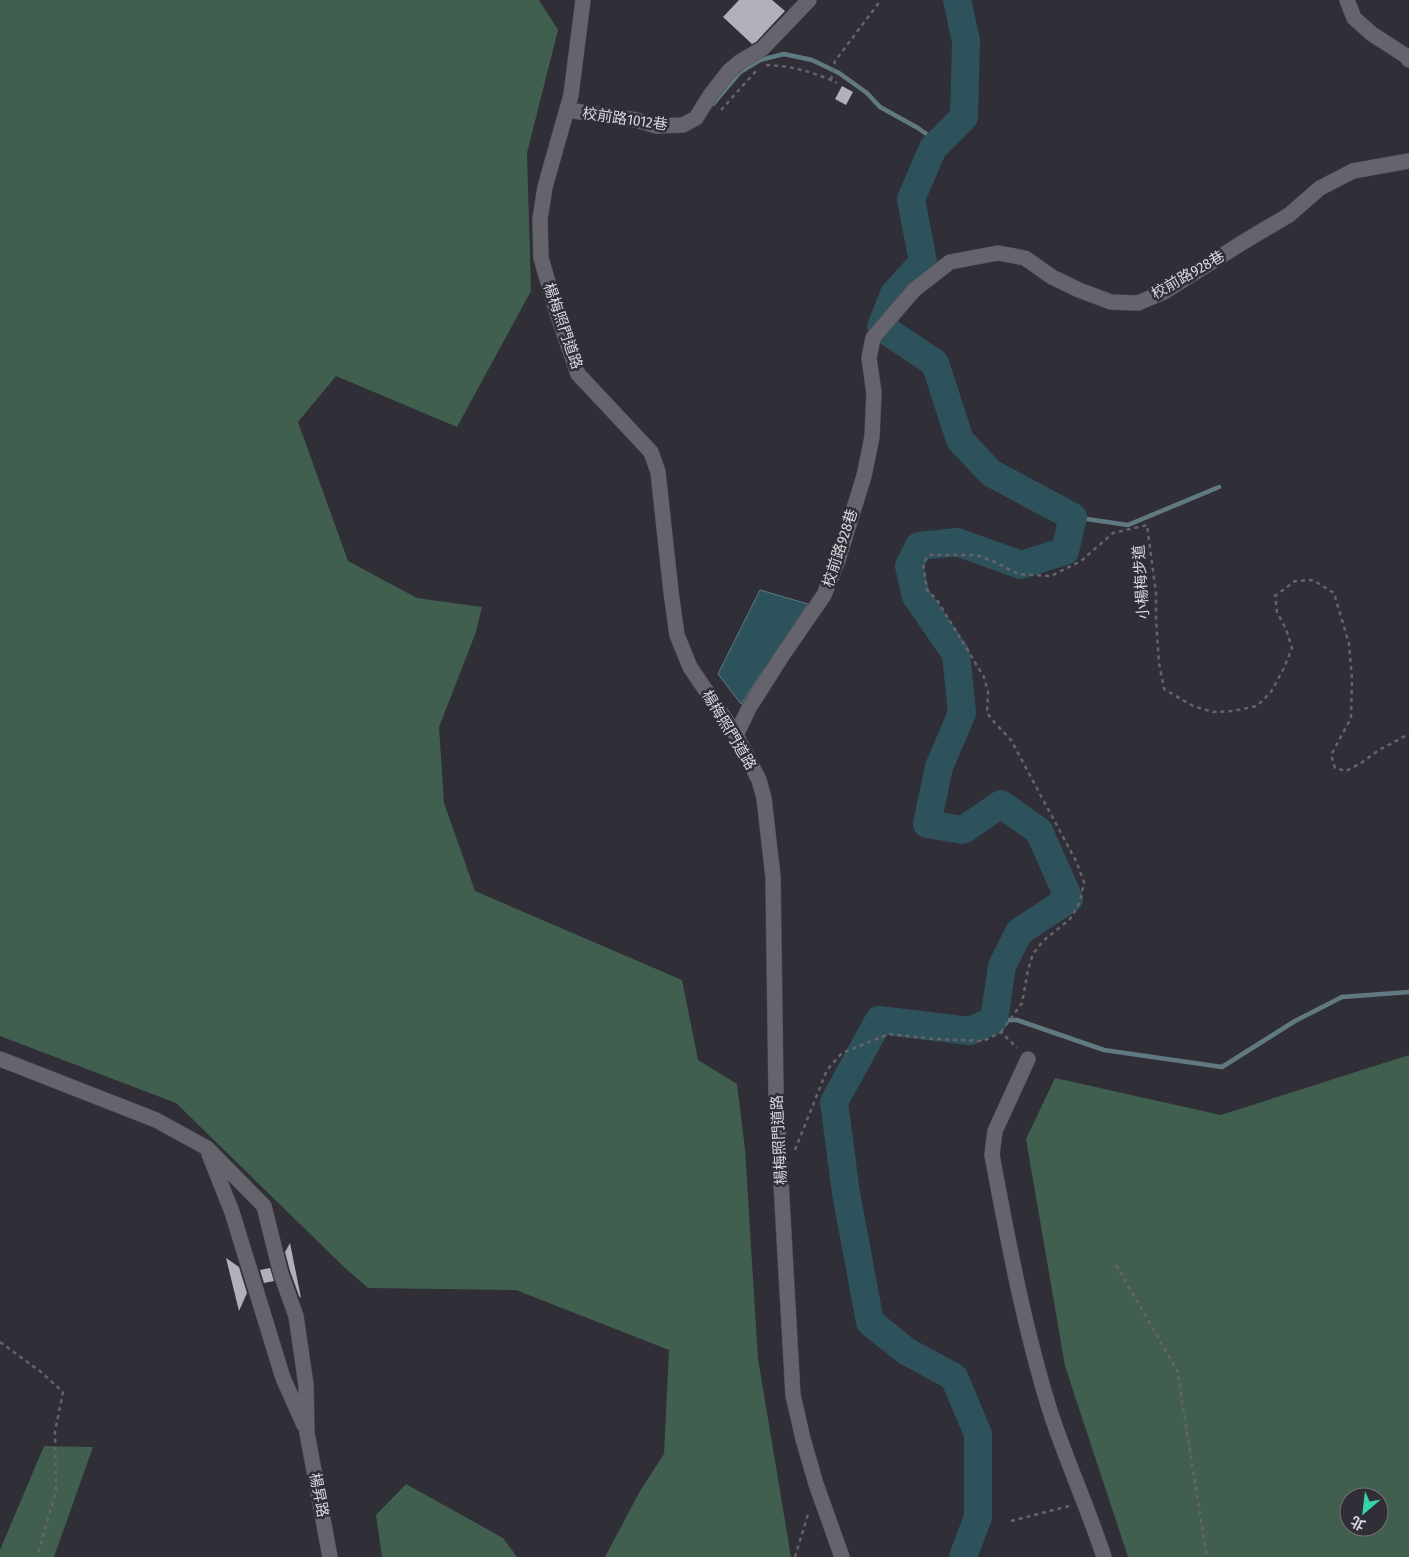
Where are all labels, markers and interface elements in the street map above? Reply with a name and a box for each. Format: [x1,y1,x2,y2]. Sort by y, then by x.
street label: 校前路1012巷 [581,104,669,134]
street label: 校前路928巷 [1148,247,1228,303]
street label: 楊梅照門道路 [540,281,586,371]
street label: 校前路928巷 [819,507,861,589]
street label: 小楊梅步道 [1129,544,1153,620]
street label: 楊梅照門道路 [698,687,760,773]
street label: 楊梅照門道路 [768,1095,790,1185]
street label: 楊昇路 [306,1471,332,1519]
north arrow [1339,1487,1389,1537]
text: 北 [1348,1512,1368,1534]

